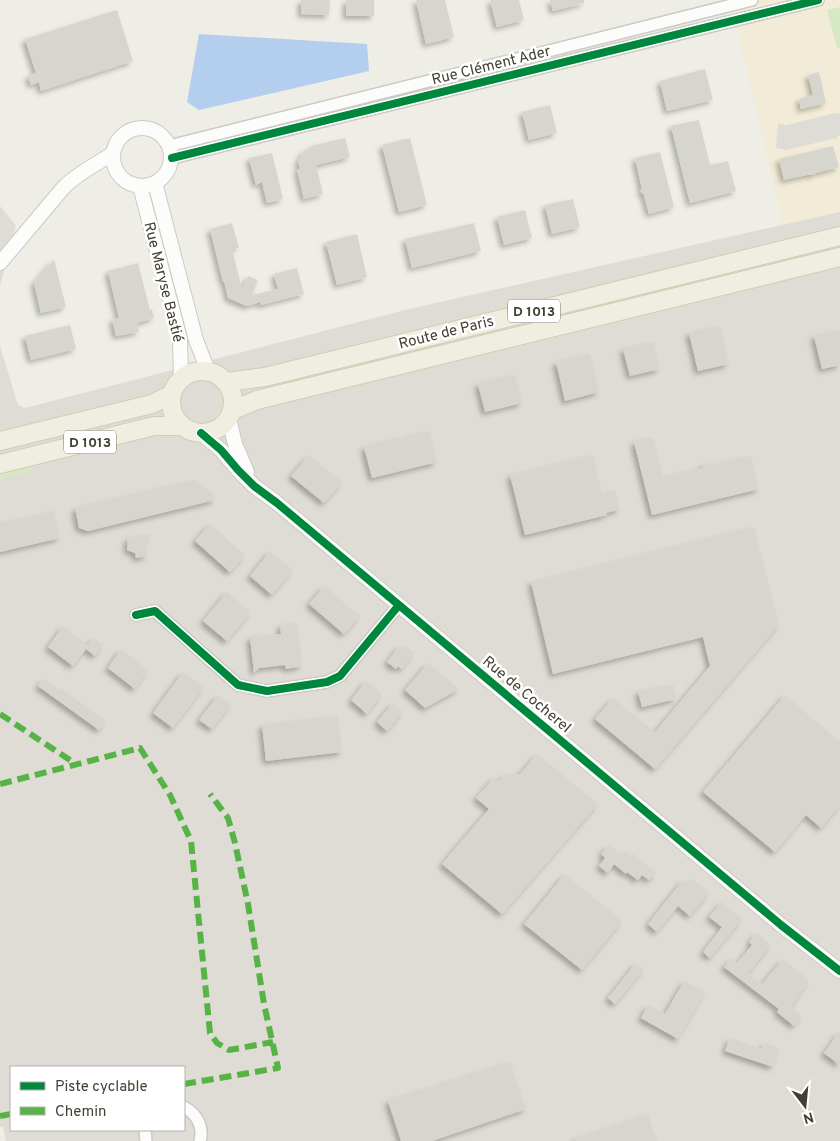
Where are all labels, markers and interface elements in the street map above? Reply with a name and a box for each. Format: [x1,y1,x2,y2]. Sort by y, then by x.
street label: Rue Clément Ader [430,42,553,90]
street label: Rue Maryse Bastié [138,220,187,345]
road number: D 1013 [508,300,560,322]
street label: Route de Paris [397,312,496,354]
road number: D 1013 [64,431,116,454]
street label: Rue de Cocherel [478,653,574,738]
legend [10,1066,185,1131]
text: Piste cyclable [55,1078,148,1097]
north arrow [780,1081,830,1131]
text: Chemin [55,1103,107,1122]
text: N [801,1107,815,1127]

